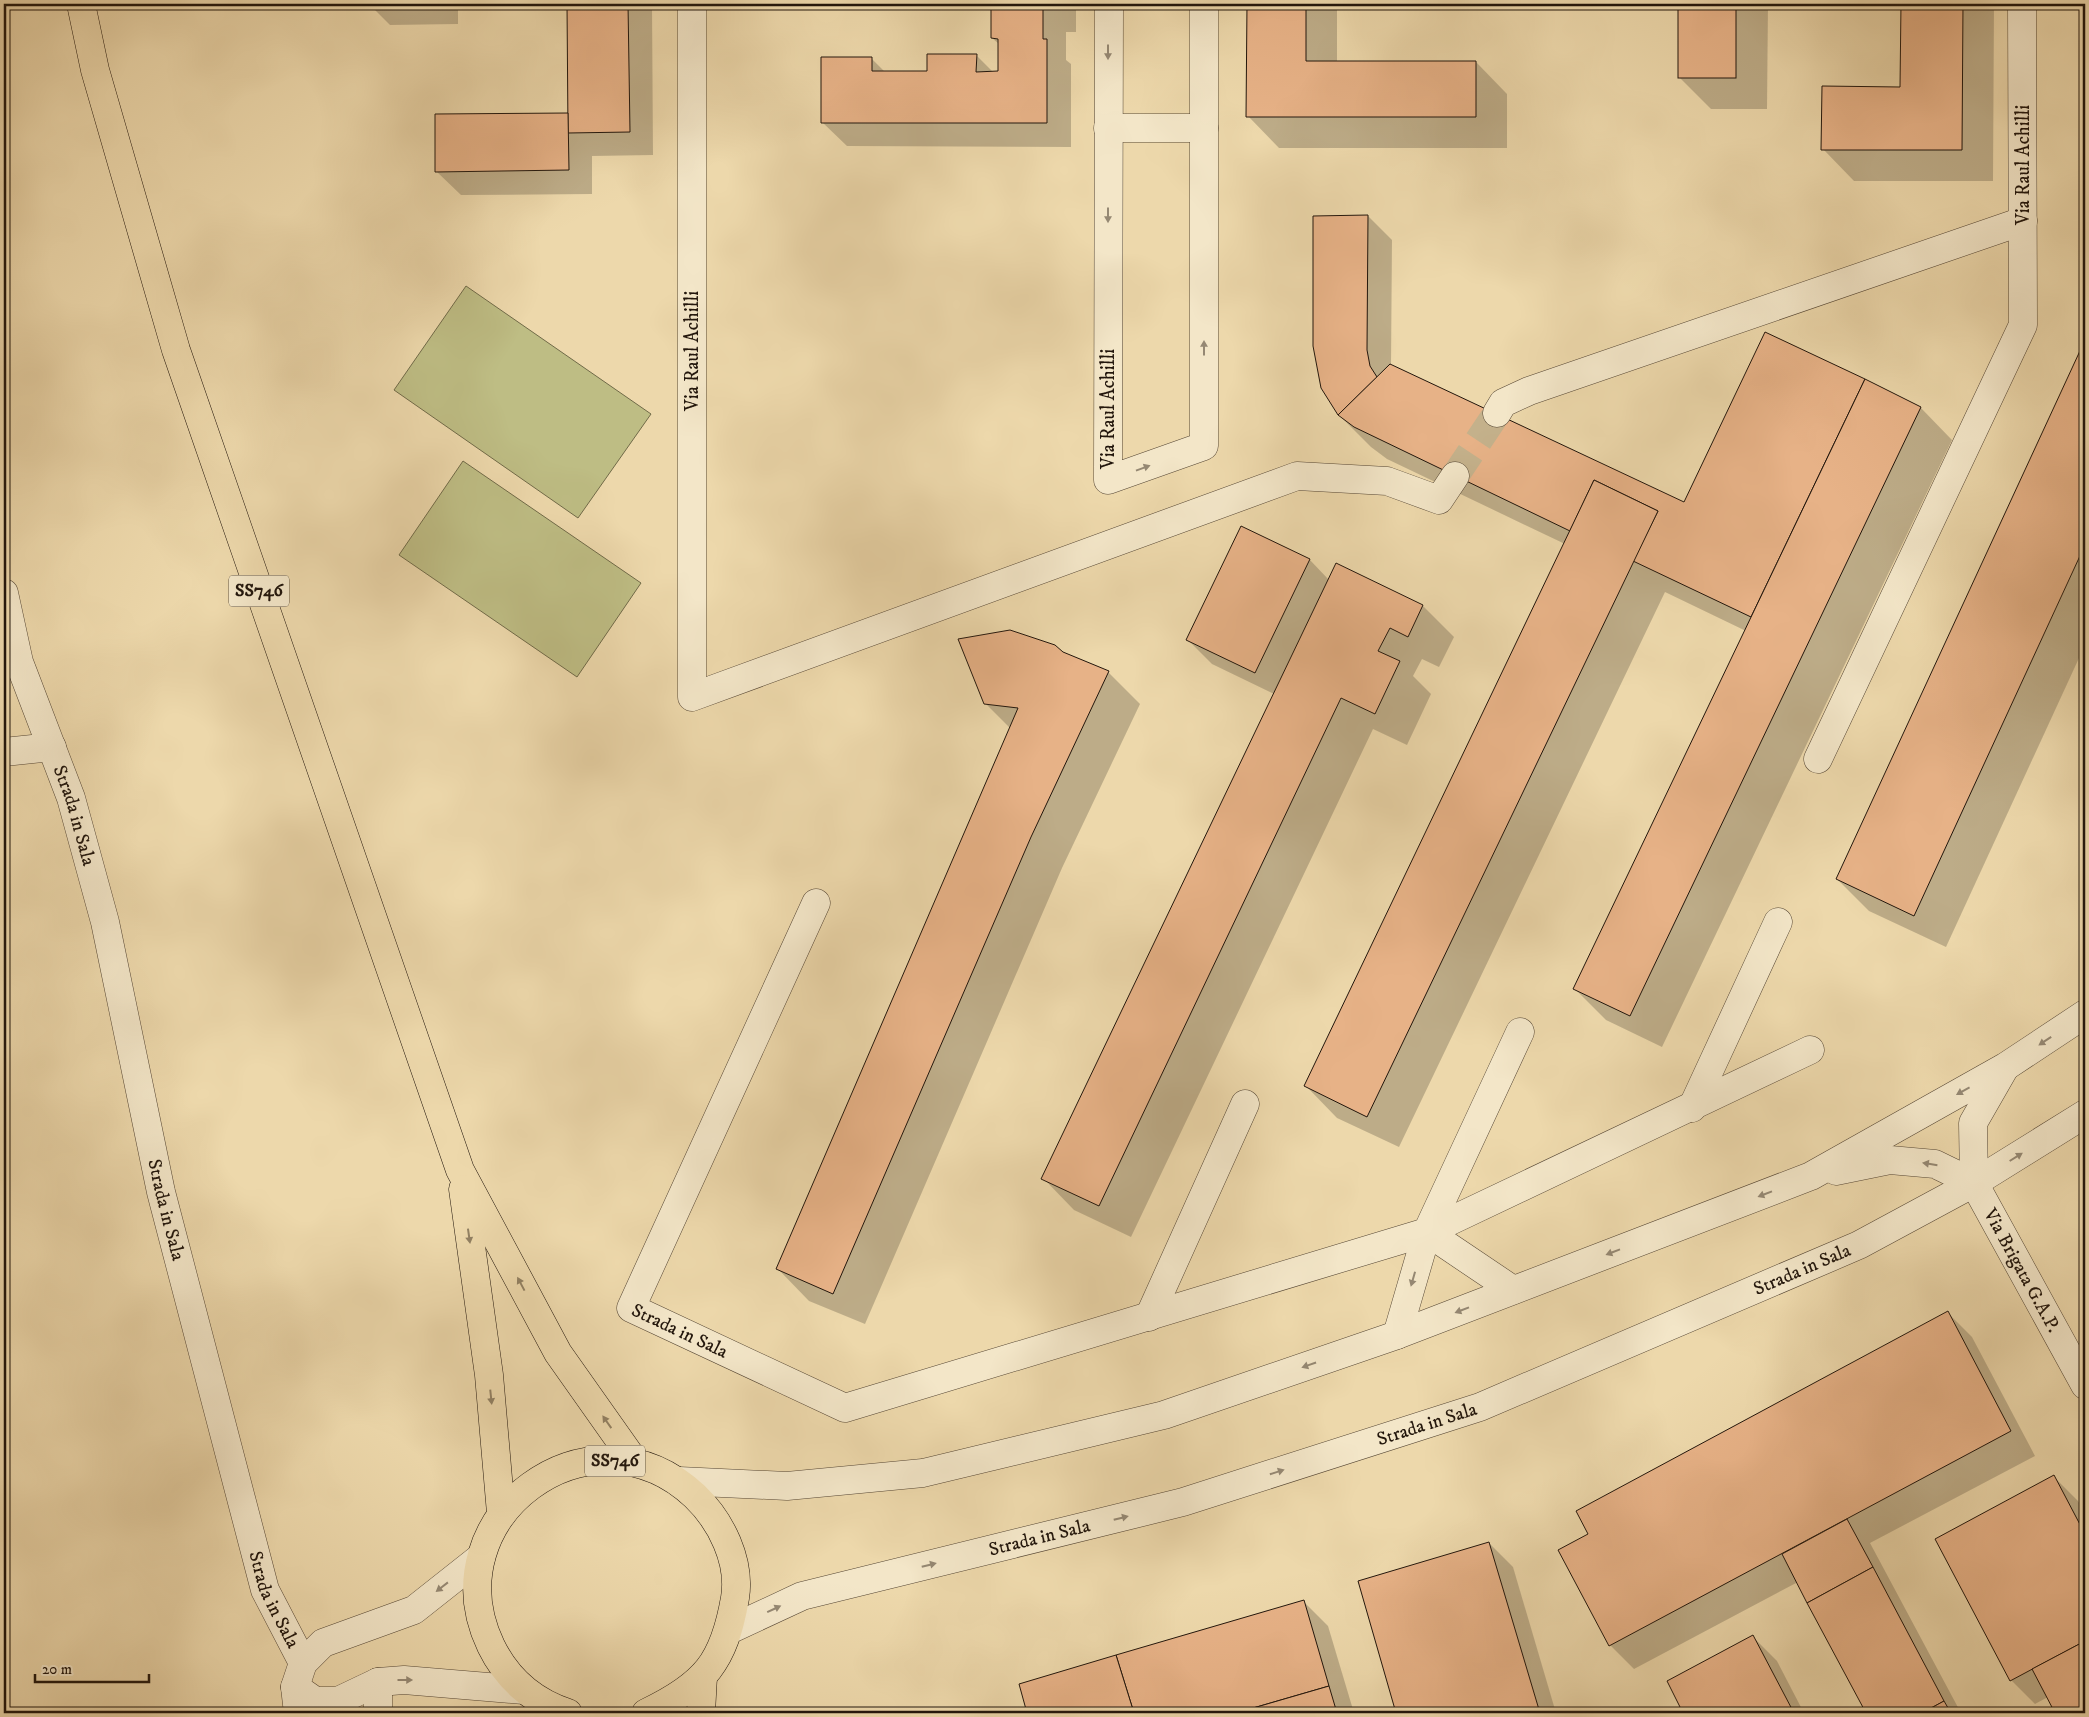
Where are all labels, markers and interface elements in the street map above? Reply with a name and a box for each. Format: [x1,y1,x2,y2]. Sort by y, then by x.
one-way arrow [1104,45,1112,61]
street label: Via Raul Achilli [2012,105,2035,226]
one-way arrow [1104,207,1112,223]
street label: Via Raul Achilli [681,291,704,412]
one-way arrow [1200,340,1208,356]
street label: Via Raul Achilli [1097,349,1120,470]
one-way arrow [1136,464,1151,472]
road number: SS746 [229,576,289,606]
street label: Strada in Sala [48,762,100,868]
one-way arrow [2038,1036,2052,1046]
one-way arrow [1955,1087,1970,1095]
one-way arrow [2009,1153,2022,1162]
street label: Strada in Sala [143,1157,190,1263]
one-way arrow [1921,1160,1937,1168]
one-way arrow [1757,1190,1772,1198]
street label: Via Brigata G.A.P. [1978,1204,2065,1336]
one-way arrow [466,1228,474,1244]
street label: Strada in Sala [1750,1238,1854,1300]
one-way arrow [1605,1248,1620,1256]
one-way arrow [1409,1272,1417,1287]
one-way arrow [517,1277,525,1292]
street label: Strada in Sala [628,1298,732,1363]
one-way arrow [1454,1307,1469,1314]
one-way arrow [1301,1362,1316,1369]
one-way arrow [487,1389,495,1405]
street label: Strada in Sala [1374,1397,1480,1451]
one-way arrow [602,1415,612,1429]
road number: SS746 [585,1445,645,1476]
one-way arrow [1270,1468,1285,1476]
street label: Strada in Sala [986,1514,1092,1561]
one-way arrow [1114,1514,1129,1522]
street label: Strada in Sala [244,1549,305,1652]
one-way arrow [922,1561,937,1569]
one-way arrow [436,1582,449,1593]
one-way arrow [767,1605,781,1613]
scale bar [35,1652,149,1684]
text: 20 m [42,1660,72,1679]
one-way arrow [397,1677,413,1685]

